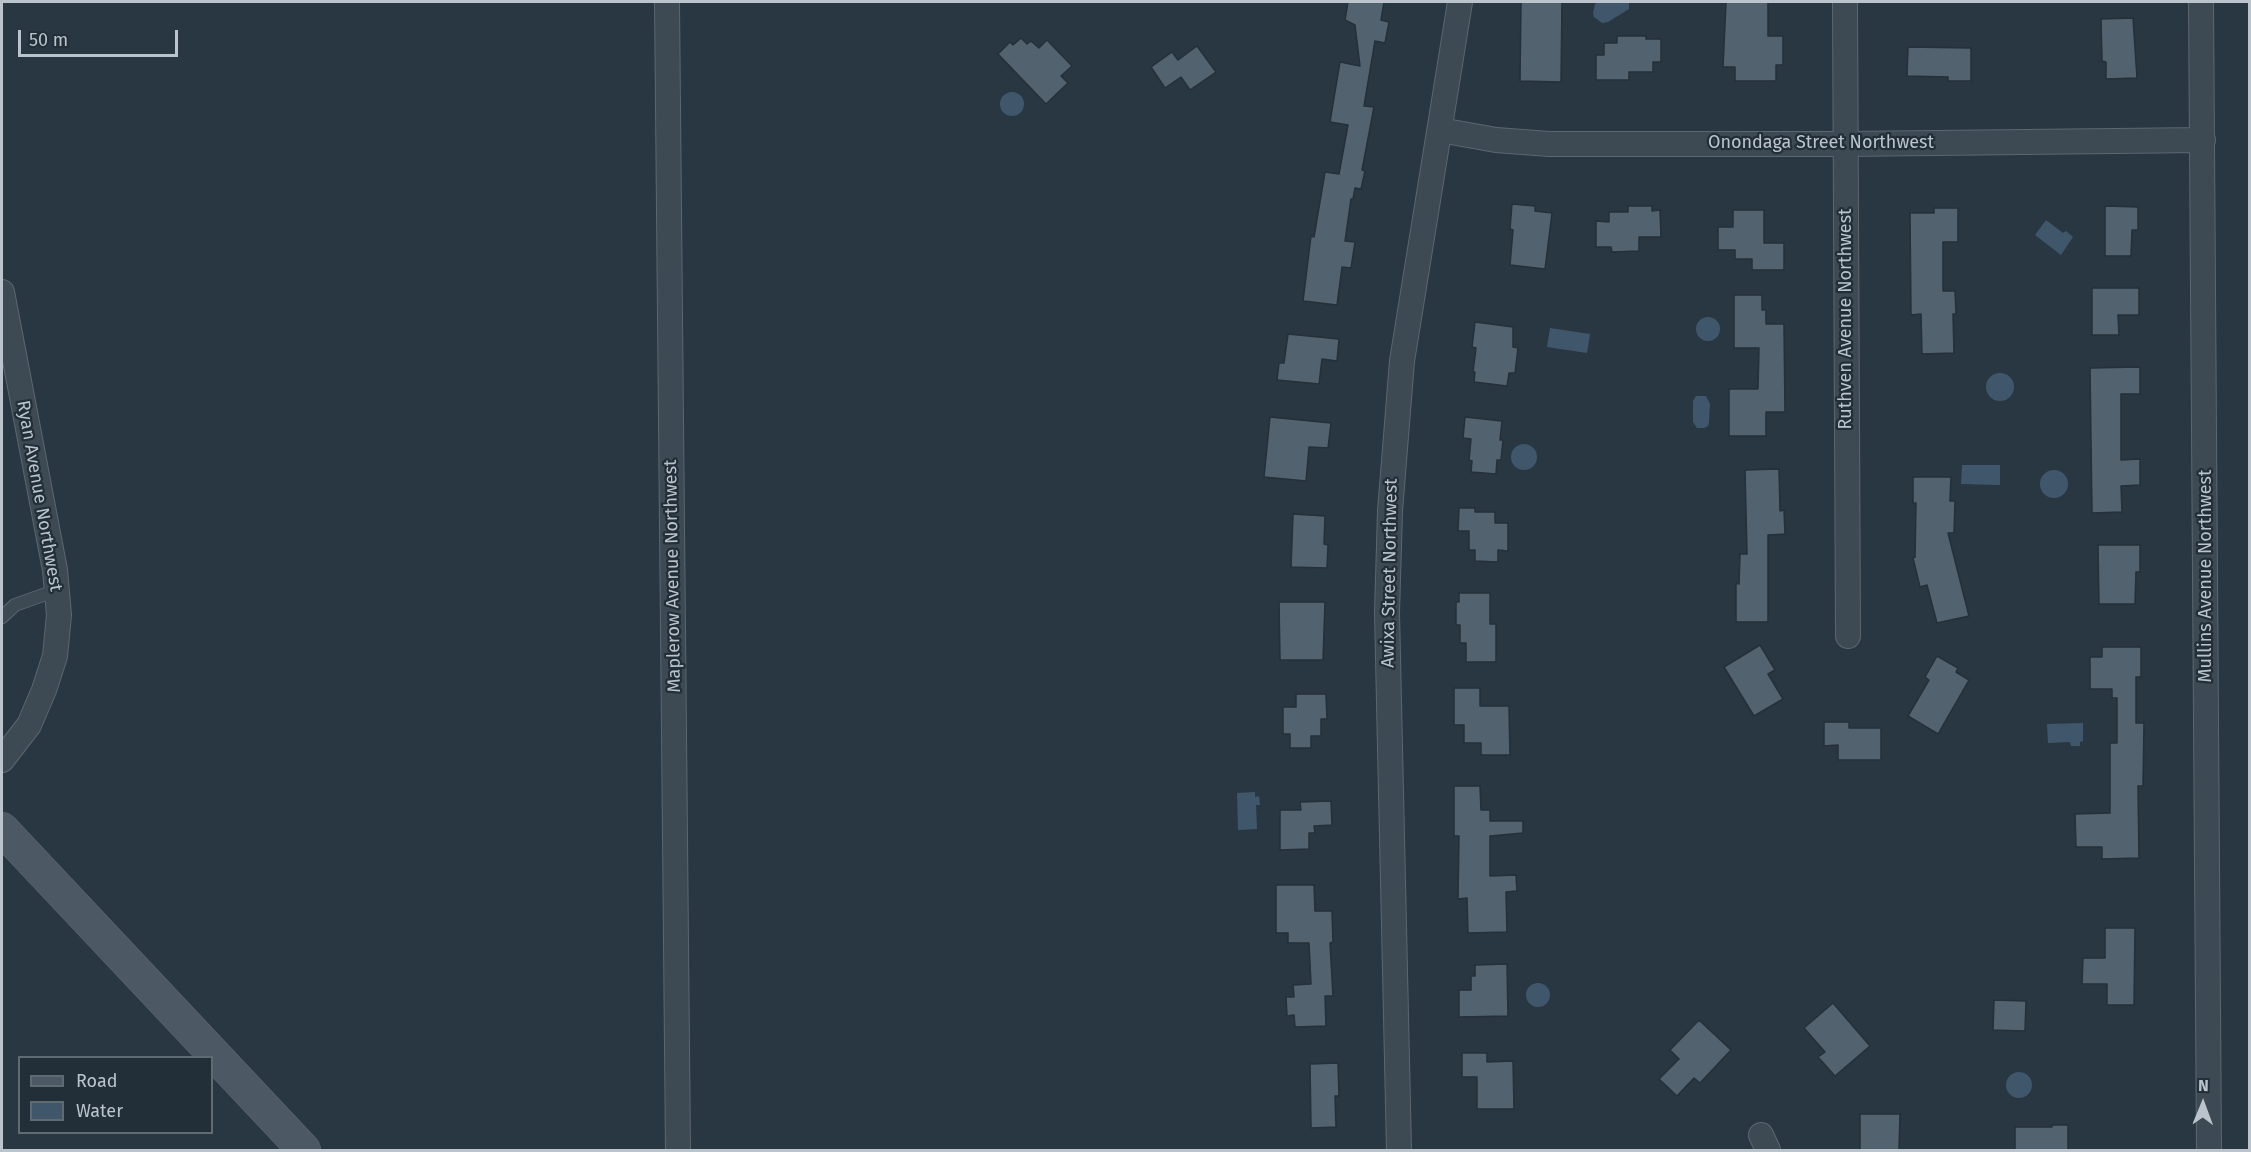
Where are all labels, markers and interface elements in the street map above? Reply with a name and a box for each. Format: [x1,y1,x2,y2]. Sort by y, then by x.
scale bar [21,18,182,56]
text: 50 m [29,29,68,51]
street label: Onondaga Street Northwest [1708,132,1934,154]
street label: Ruthven Avenue Northwest [1835,208,1857,430]
street label: Ryan Avenue Northwest [12,399,66,593]
street label: Maplerow Avenue Northwest [660,459,686,693]
street label: Mullins Avenue Northwest [2195,470,2217,682]
street label: Awixa Street Northwest [1378,478,1402,668]
legend [18,1056,213,1134]
text: Road [76,1070,118,1092]
north arrow [2173,1074,2233,1134]
text: N [2198,1076,2209,1095]
text: Water [76,1100,123,1122]

